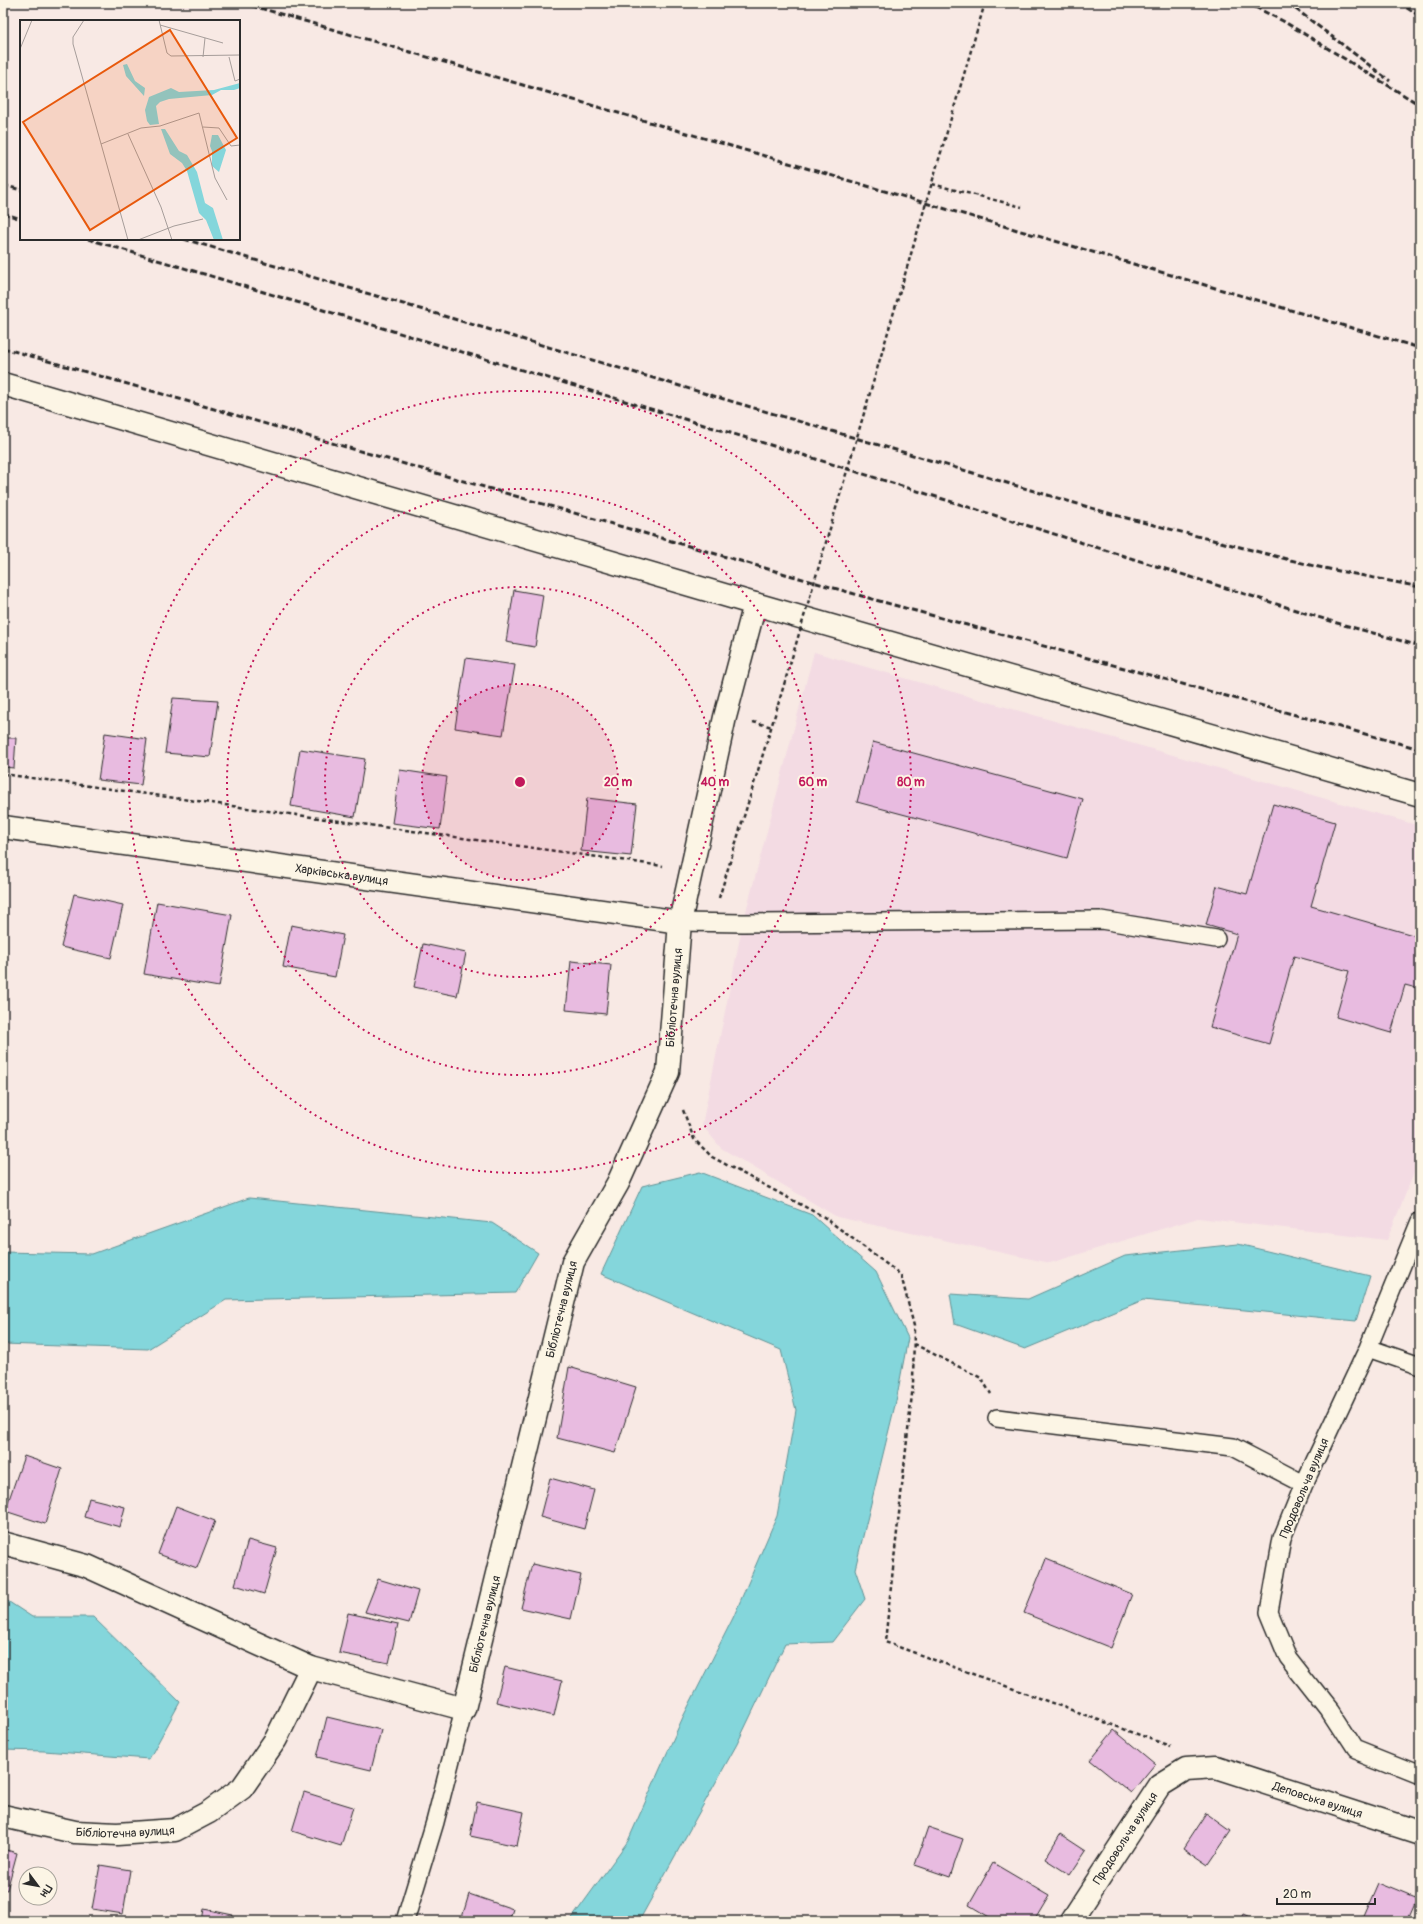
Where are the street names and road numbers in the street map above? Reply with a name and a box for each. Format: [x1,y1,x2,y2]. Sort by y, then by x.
street label: Харківська вулиця [294,861,389,889]
street label: Бібліотечна вулиця [663,947,686,1048]
street label: Бібліотечна вулиця [543,1259,581,1359]
street label: Продовольча вулиця [1277,1436,1332,1540]
street label: Бібліотечна вулиця [466,1574,504,1674]
street label: Деповська вулиця [1270,1779,1365,1822]
street label: Продовольча вулиця [1090,1789,1161,1887]
street label: Бібліотечна вулиця [75,1823,176,1842]

